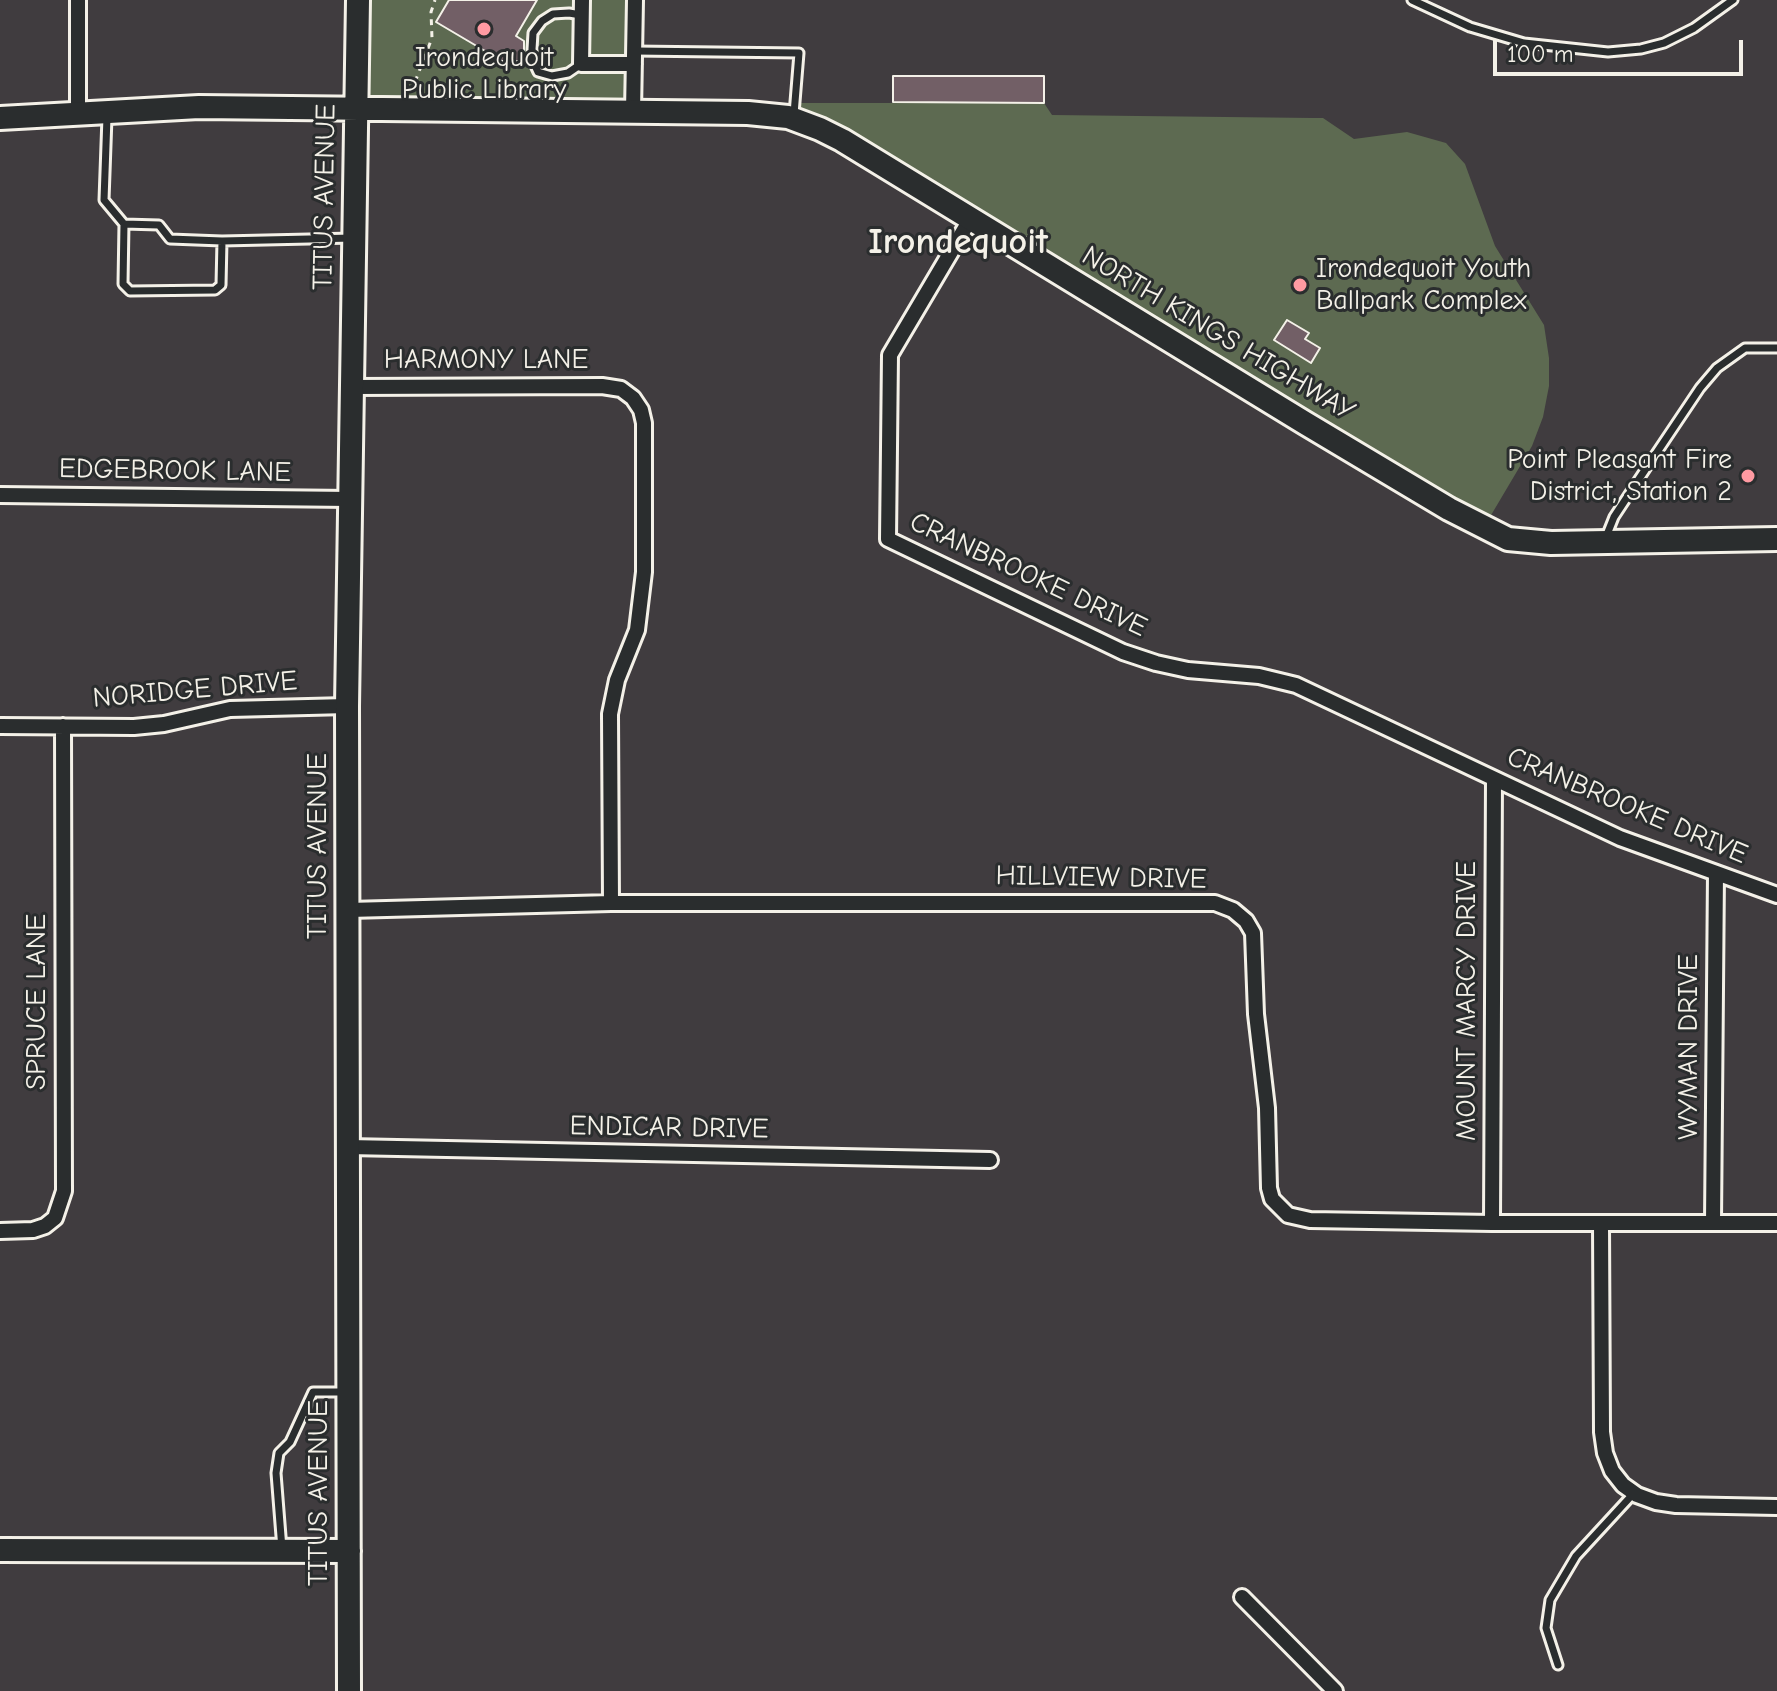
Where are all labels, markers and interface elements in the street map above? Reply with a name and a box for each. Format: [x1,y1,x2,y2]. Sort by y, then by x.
marker: Irondequoit Public Library [475,20,493,38]
scale bar [1497,24,1747,74]
text: 100 m [1507,40,1574,68]
place label: Irondequoit Public Library [402,41,566,107]
street label: TITUS AVENUE [307,104,343,290]
district label: Irondequoit [868,221,1048,265]
street label: NORTH KINGS HIGHWAY [1076,239,1360,429]
place label: Irondequoit Youth Ballpark Complex [1316,252,1531,318]
marker: Irondequoit Youth Ballpark Complex [1291,276,1309,294]
street label: HARMONY LANE [384,343,588,377]
place label: Point Pleasant Fire District, Station 2 [1507,443,1732,509]
street label: EDGEBROOK LANE [59,452,291,490]
marker: Point Pleasant Fire District, Station 2 [1739,467,1757,485]
street label: CRANBROOKE DRIVE [904,505,1152,645]
street label: NORIDGE DRIVE [91,664,299,716]
street label: CRANBROOKE DRIVE [1502,740,1752,872]
street label: TITUS AVENUE [301,753,335,939]
street label: HILLVIEW DRIVE [995,859,1207,897]
street label: MOUNT MARCY DRIVE [1450,861,1484,1141]
street label: SPRUCE LANE [20,914,54,1090]
street label: WYMAN DRIVE [1672,954,1706,1140]
street label: ENDICAR DRIVE [569,1109,769,1147]
street label: TITUS AVENUE [302,1400,336,1586]

